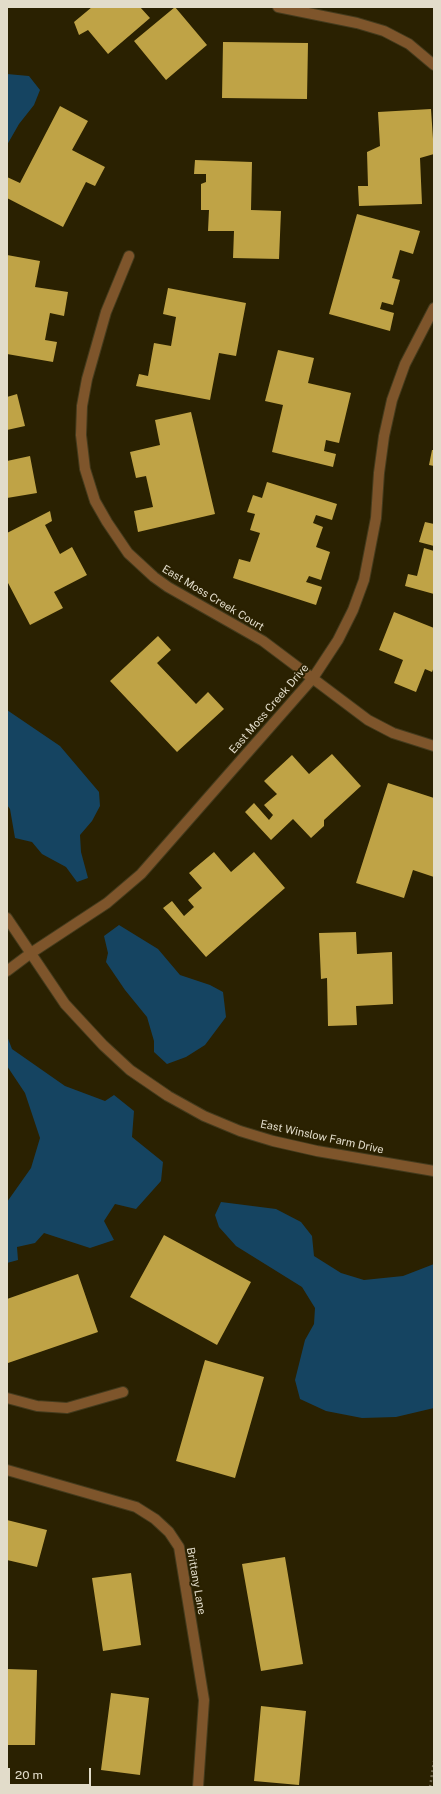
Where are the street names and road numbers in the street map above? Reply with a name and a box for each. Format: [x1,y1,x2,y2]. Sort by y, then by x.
street label: East Moss Creek Court [160,562,266,634]
street label: East Moss Creek Drive [227,662,311,756]
street label: East Winslow Farm Drive [259,1117,385,1157]
street label: Brittany Lane [184,1546,208,1616]

